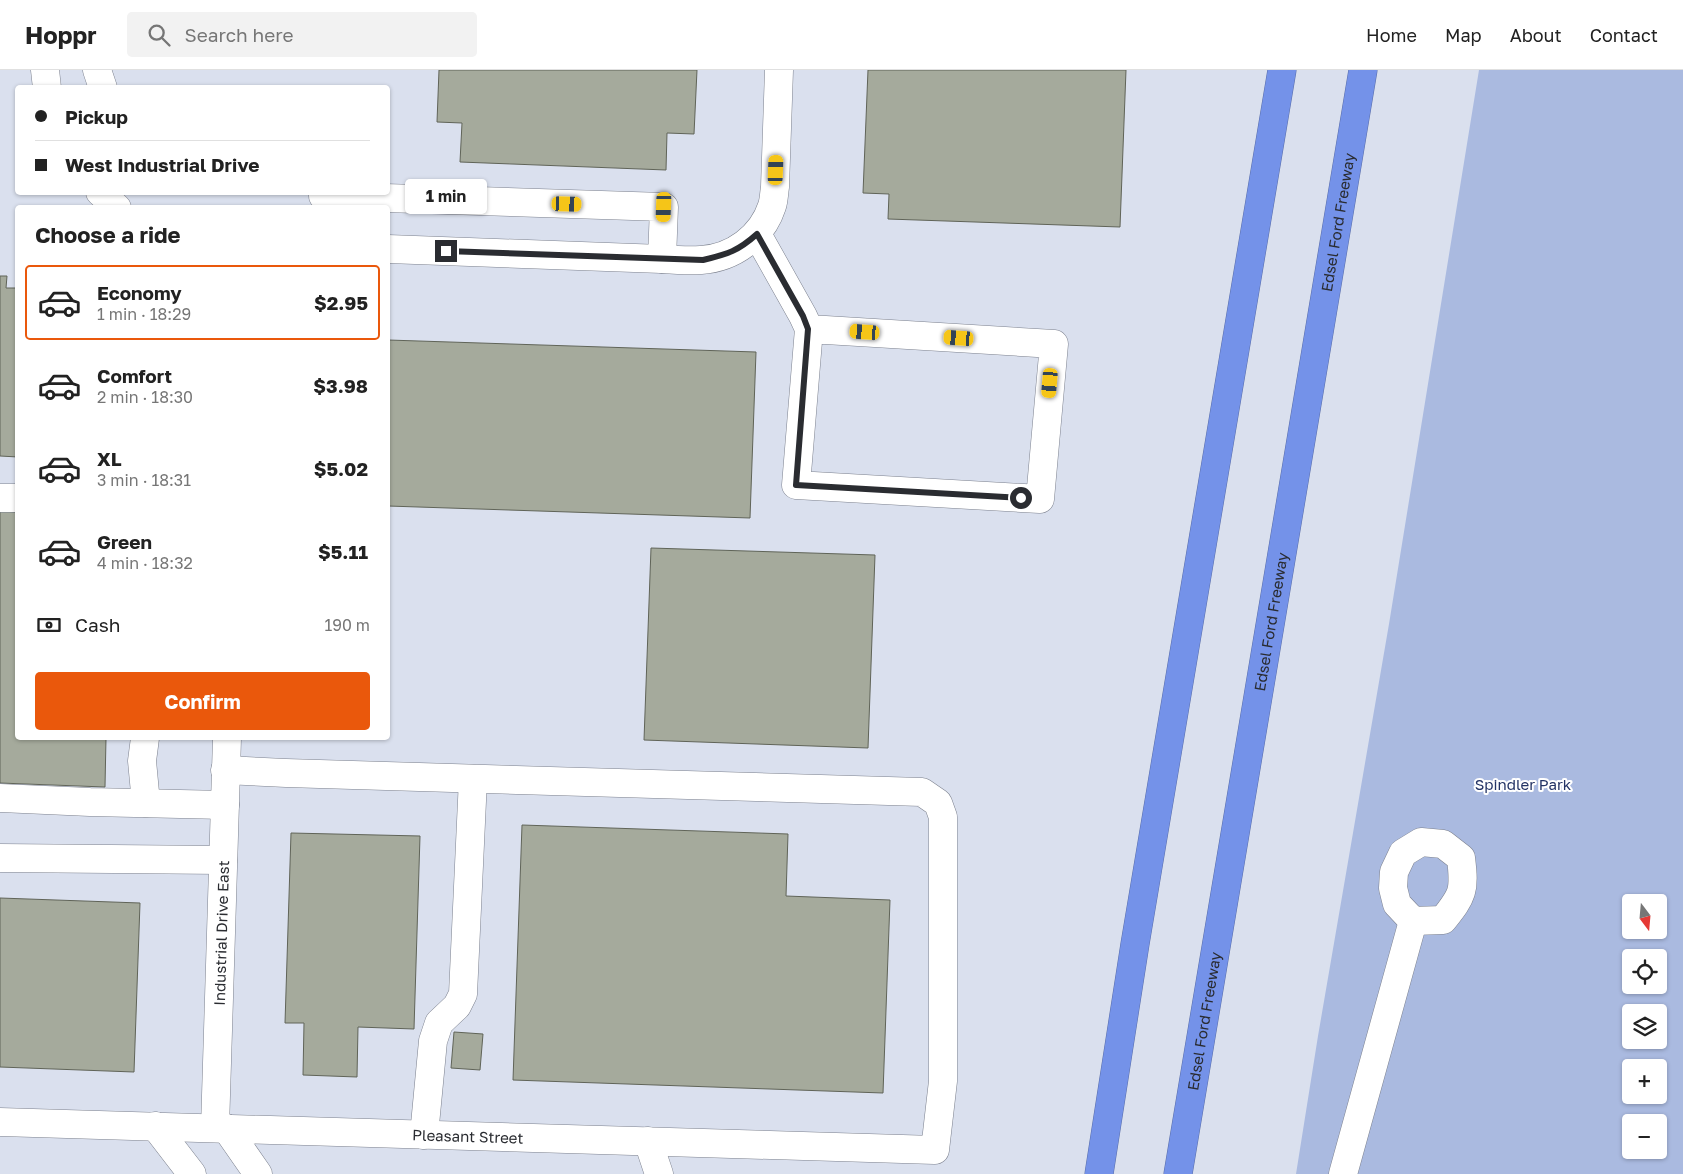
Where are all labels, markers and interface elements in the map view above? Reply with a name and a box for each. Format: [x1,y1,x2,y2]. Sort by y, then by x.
search box [127,12,477,57]
text: Hoppr [25,20,97,49]
icon: search [145,21,173,49]
text: Search here [185,23,293,46]
text: Home [1366,24,1417,46]
text: Map [1445,24,1482,46]
text: About [1510,24,1562,46]
text: Contact [1590,24,1658,46]
text: Pickup [65,105,128,128]
street label: Edsel Ford Freeway [1317,151,1358,293]
text: West Industrial Drive [65,153,259,176]
car [767,155,784,185]
callout: 1 min [405,179,487,214]
text: 1 min [426,186,466,206]
car [655,192,672,222]
car [551,196,582,212]
text: Choose a ride [35,221,181,248]
route end [435,240,457,262]
icon: car [37,280,82,325]
text: Economy [97,281,182,304]
text: $2.95 [314,291,368,314]
text: 1 min · 18:29 [97,304,191,324]
car [849,323,880,341]
car [943,329,974,347]
icon: car [37,363,82,408]
text: Comfort [97,364,172,387]
car [1041,367,1058,399]
text: $3.98 [313,374,368,397]
text: 2 min · 18:30 [97,387,193,407]
icon: car [37,446,82,491]
text: XL [97,447,122,470]
text: $5.02 [314,457,368,480]
text: 3 min · 18:31 [97,470,191,490]
route start [1010,487,1032,509]
icon: car [37,529,82,574]
text: Green [97,530,152,553]
text: $5.11 [318,540,368,563]
street label: Edsel Ford Freeway [1250,550,1291,692]
text: 4 min · 18:32 [97,553,193,573]
icon: cash [35,611,63,639]
text: Cash [75,613,120,636]
text: 190 m [324,615,370,635]
button: Confirm [35,672,370,730]
park label: Spindler Park [1475,775,1572,793]
street label: Industrial Drive East [210,860,232,1006]
north arrow [1622,894,1668,939]
map controls [1622,894,1667,1159]
button: locate [1622,949,1667,994]
street label: Edsel Ford Freeway [1183,950,1224,1092]
button: layers [1622,1004,1667,1049]
button: + [1622,1059,1667,1104]
button: − [1622,1114,1667,1159]
street label: Pleasant Street [412,1125,524,1147]

